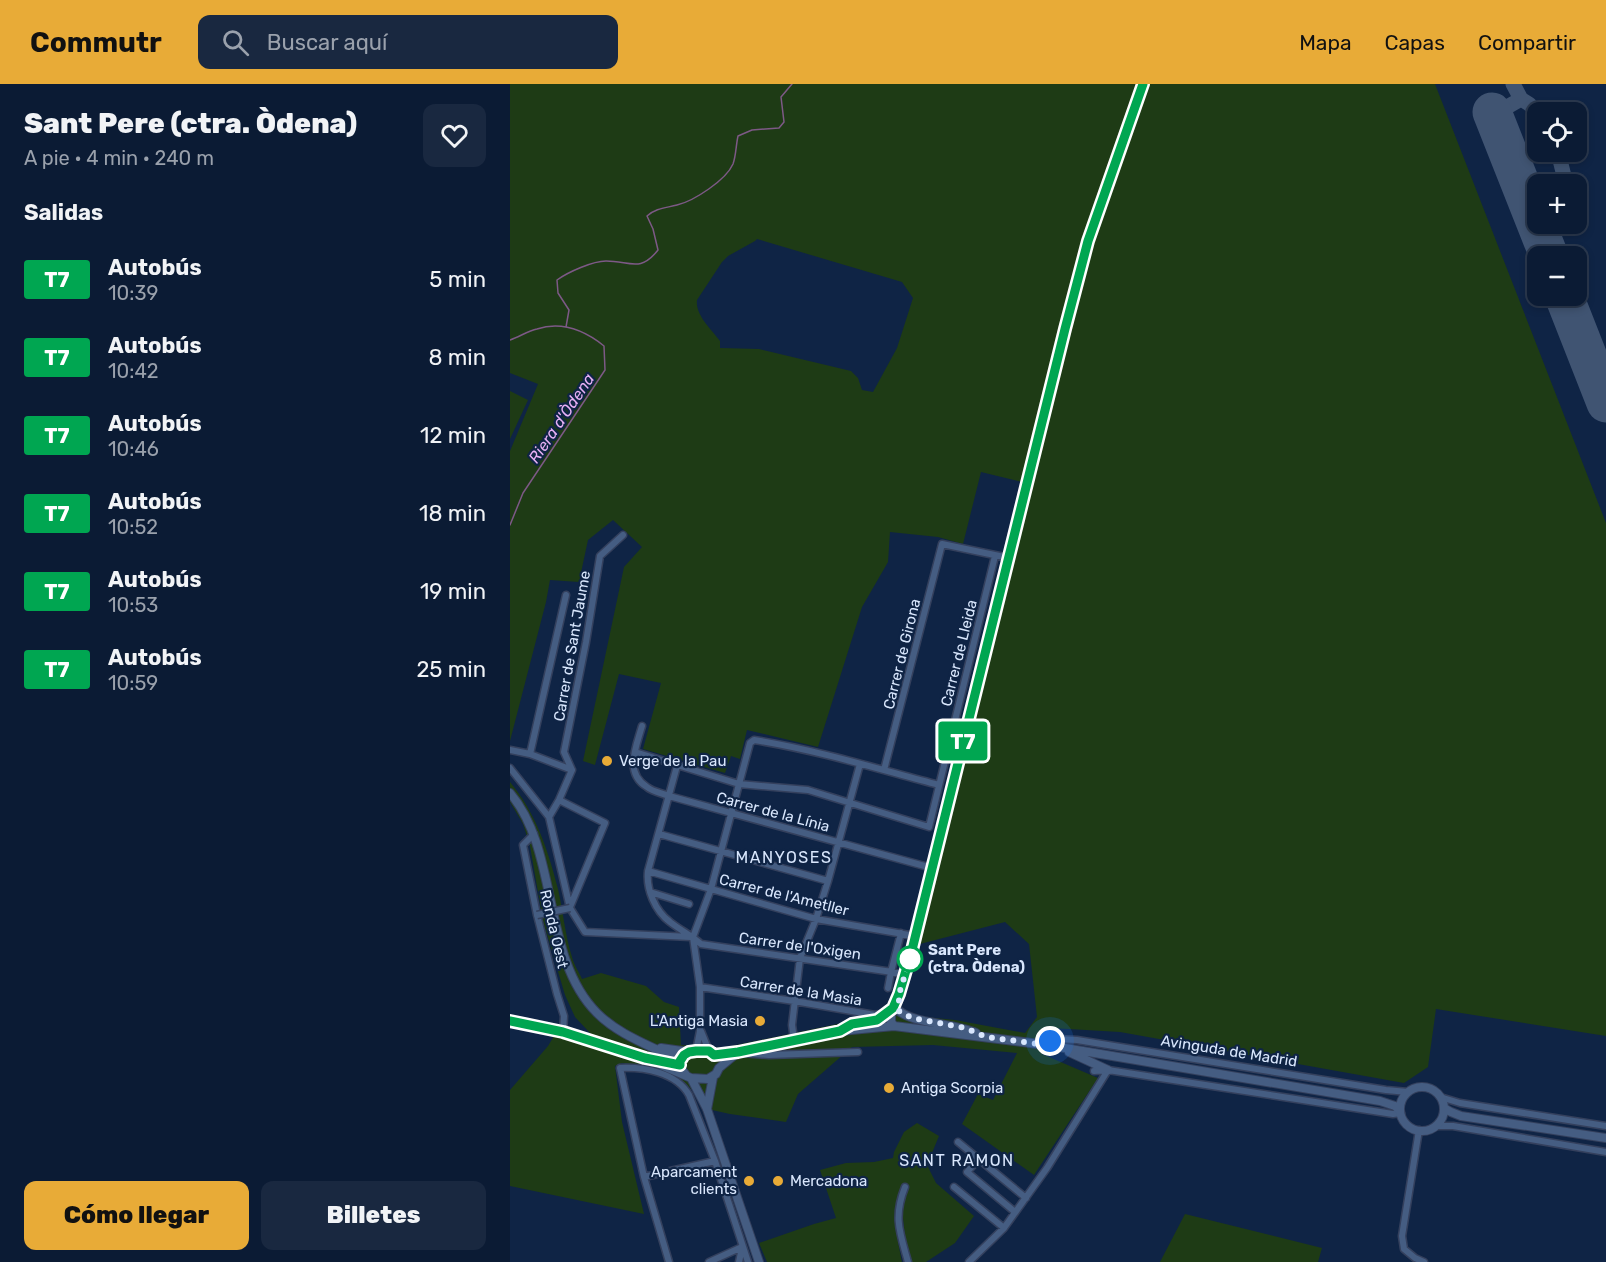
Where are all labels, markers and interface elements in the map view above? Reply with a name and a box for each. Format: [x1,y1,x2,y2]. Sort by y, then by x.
search box [198,15,618,69]
text: Commutr [30,26,162,59]
icon: search [219,26,252,59]
text: Buscar aquí [267,29,387,56]
text: Mapa [1299,30,1352,55]
text: Capas [1385,30,1445,55]
text: Compartir [1478,30,1576,55]
map controls [1527,102,1587,306]
button: locate [1527,102,1587,162]
button: heart [423,104,486,167]
text: Sant Pere (ctra. Òdena) [24,107,357,140]
text: A pie · 4 min · 240 m [24,146,214,170]
button: + [1527,174,1587,234]
text: Salidas [24,199,103,226]
button: − [1527,246,1587,306]
text: Autobús [108,254,202,281]
text: 5 min [429,266,486,293]
text: T7 [44,267,70,292]
text: 10:39 [108,281,158,305]
text: Autobús [108,332,202,359]
text: 8 min [428,344,486,371]
text: T7 [44,345,70,370]
text: 10:42 [108,359,159,383]
water label: Riera d'Òdena [524,369,598,467]
text: Autobús [108,410,202,437]
text: 12 min [420,422,486,449]
text: T7 [44,423,70,448]
text: 10:46 [108,437,159,461]
text: Autobús [108,488,202,515]
text: 18 min [419,500,486,527]
text: T7 [44,501,70,526]
text: 10:52 [108,515,158,539]
text: Autobús [108,566,202,593]
street label: Carrer de Sant Jaume [550,569,594,723]
text: 19 min [420,578,486,605]
text: T7 [44,579,70,604]
text: 10:53 [108,593,158,617]
street label: Carrer de Girona [880,597,924,711]
street label: Carrer de Lleida [937,598,981,708]
text: Autobús [108,644,202,671]
text: 25 min [416,656,486,683]
text: T7 [44,657,70,682]
text: 10:59 [108,671,158,695]
line badge: T7 [936,722,990,760]
text: T7 [950,729,976,754]
place label: Verge de la Pau [619,752,726,770]
marker: Verge de la Pau [600,754,614,768]
street label: Carrer de la Línia [714,788,832,836]
district label: MANYOSES [736,848,832,867]
street label: Carrer de l'Ametller [717,870,851,920]
street label: Ronda Oest [536,888,572,970]
street label: Carrer de l'Oxigen [738,929,862,963]
place label: Sant Pere (ctra. Òdena) [928,941,1025,976]
marker: Sant Pere (ctra. Òdena) [897,946,923,972]
street label: Carrer de la Masia [739,972,863,1010]
place label: L'Antiga Masia [650,1012,748,1030]
marker: L'Antiga Masia [753,1014,767,1028]
your location [1035,1026,1065,1056]
street label: Avinguda de Madrid [1160,1031,1298,1071]
place label: Antiga Scorpia [901,1079,1003,1097]
marker: Antiga Scorpia [882,1081,896,1095]
district label: SANT RAMON [899,1151,1015,1170]
place label: Aparcament clients [651,1163,737,1198]
place label: Mercadona [790,1172,867,1190]
marker: Aparcament clients [742,1174,756,1188]
marker: Mercadona [771,1174,785,1188]
button: Cómo llegar [24,1181,249,1250]
button: Billetes [261,1181,486,1250]

